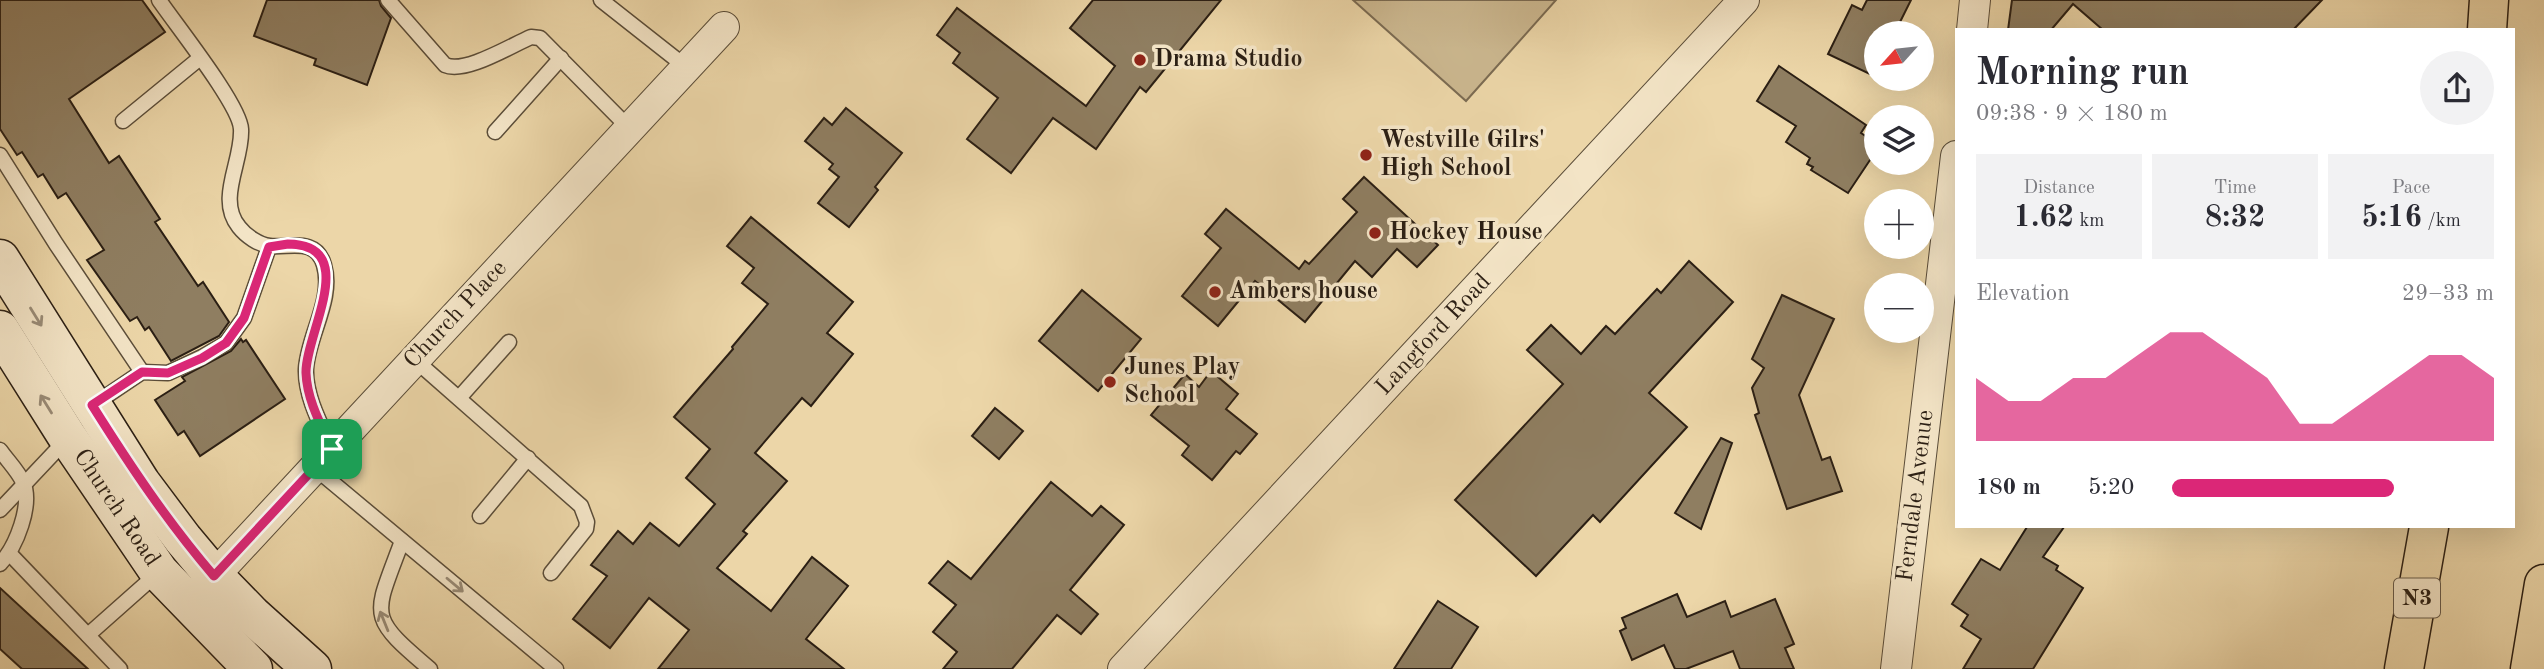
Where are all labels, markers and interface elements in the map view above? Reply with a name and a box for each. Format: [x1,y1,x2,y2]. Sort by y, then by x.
north arrow [1864,21,1934,91]
map controls [1864,21,1934,343]
place label: Drama Studio [1154,48,1303,72]
button: share [2420,51,2494,125]
marker: Drama Studio [1132,52,1148,68]
text: Morning run [1976,55,2189,93]
text: 09:38 · 9 × 180 m [1976,102,2168,125]
button: layers [1864,105,1934,175]
place label: Westville Gilrs' High School [1380,129,1545,181]
marker: Westville Gilrs' High School [1358,147,1374,163]
text: Distance [2023,179,2095,198]
text: Time [2214,179,2256,198]
text: Pace [2392,179,2430,198]
button: + [1864,189,1934,259]
text: 1.62 [2014,203,2074,233]
text: 8:32 [2205,203,2265,233]
text: 5:16 [2361,203,2422,233]
text: km [2074,212,2104,231]
text: /km [2422,212,2461,231]
place label: Hockey House [1389,221,1543,245]
marker: Hockey House [1367,225,1383,241]
street label: Church Place [400,256,512,374]
street label: Langford Road [1372,270,1496,400]
button: − [1864,273,1934,343]
place label: Ambers house [1229,280,1378,304]
text: Elevation [1976,282,2070,305]
text: 29–33 m [2402,282,2494,305]
marker: Ambers house [1207,284,1223,300]
one-way arrow [29,307,44,326]
place label: Junes Play School [1124,356,1240,408]
marker: Junes Play School [1102,374,1118,390]
one-way arrow [39,394,53,414]
street label: Ferndale Avenue [1894,409,1938,583]
pin [302,419,362,479]
icon: arrive [313,430,351,468]
street label: Church Road [68,445,164,571]
text: 180 m [1976,476,2041,499]
text: 5:20 [2088,476,2134,499]
one-way arrow [446,577,464,593]
road number: N3 [2394,578,2440,618]
one-way arrow [377,611,390,632]

